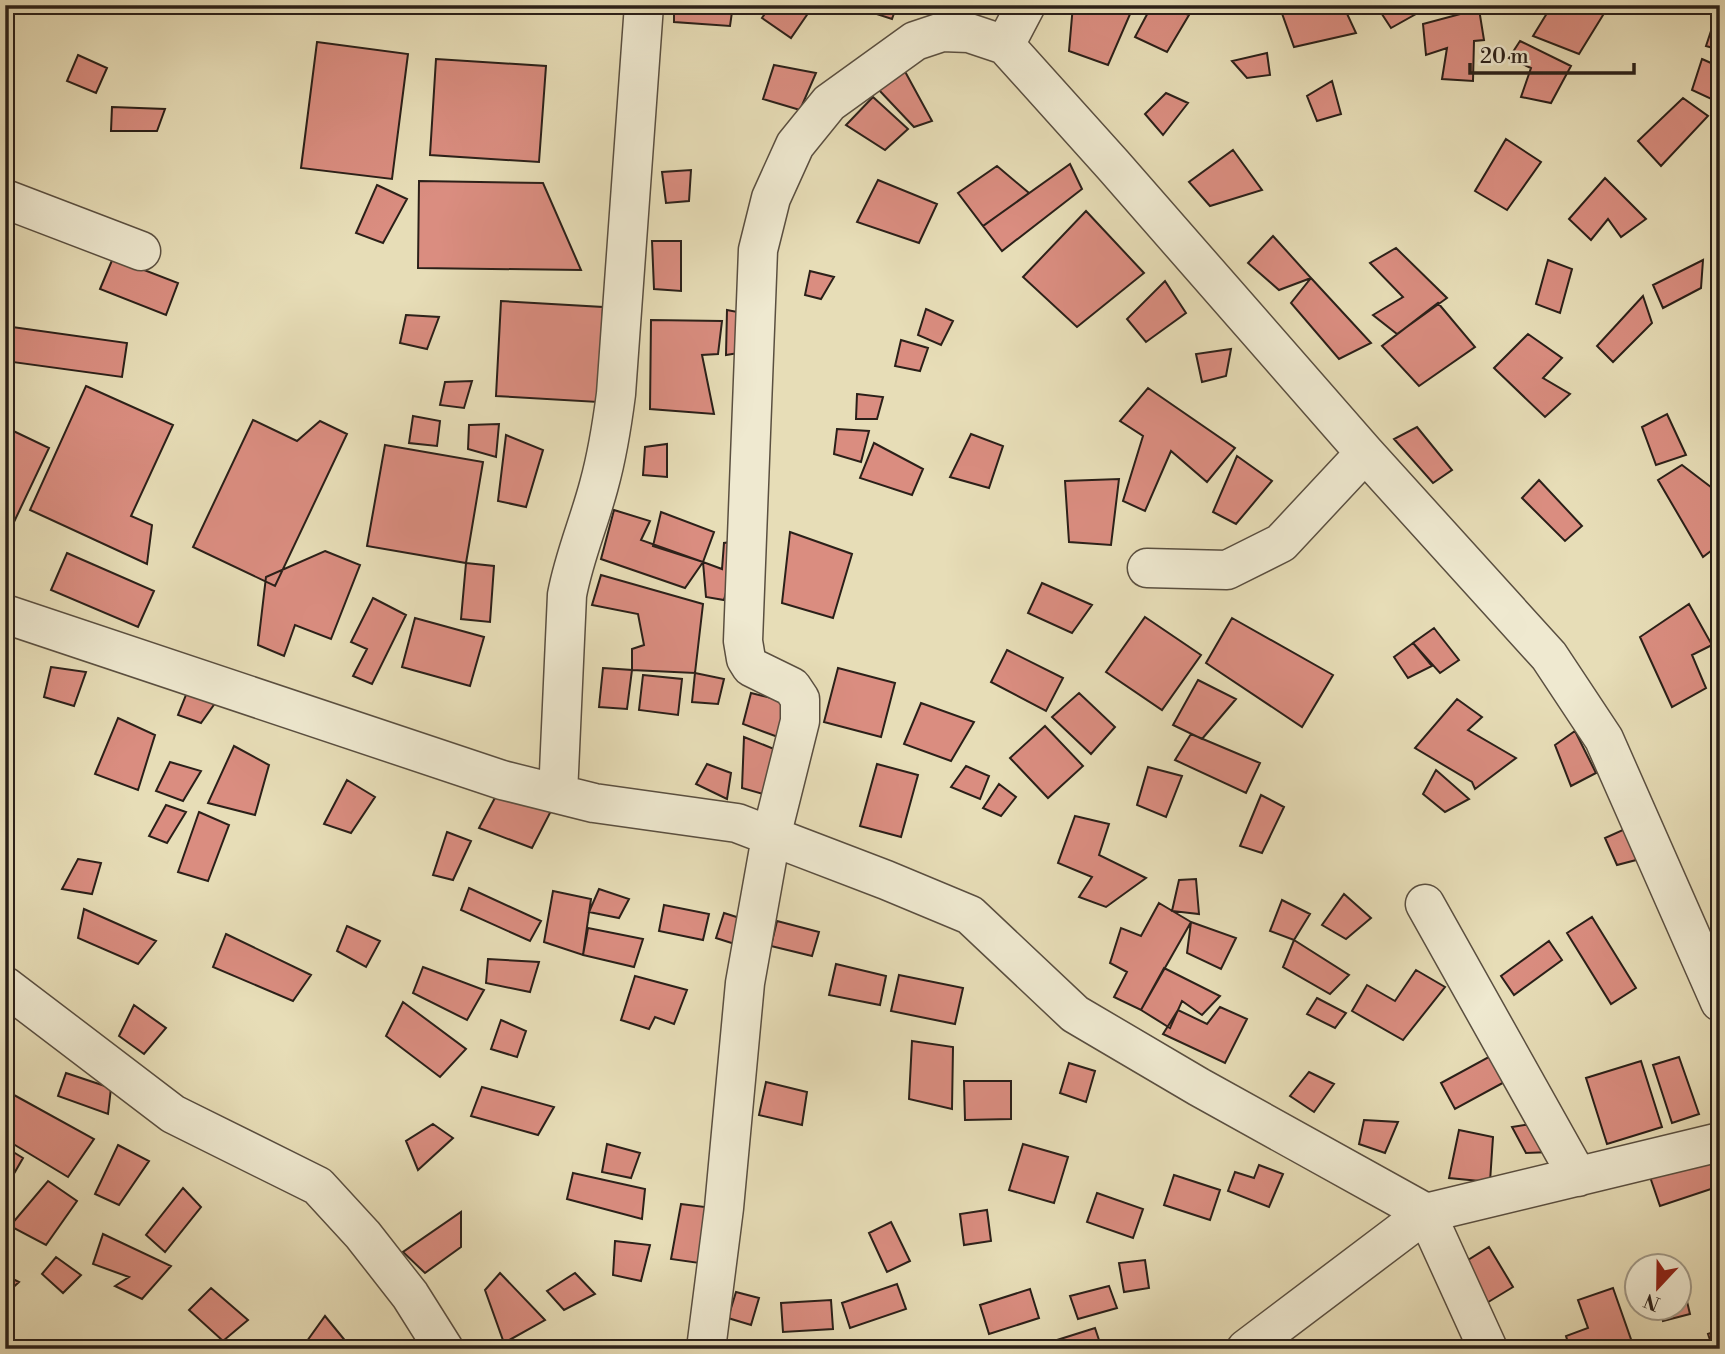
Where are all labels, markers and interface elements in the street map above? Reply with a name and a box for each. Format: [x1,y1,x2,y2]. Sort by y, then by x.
scale bar [1470,32,1634,76]
text: 20 m [1480,44,1529,70]
north arrow [1624,1252,1694,1322]
text: N [1641,1288,1663,1316]

